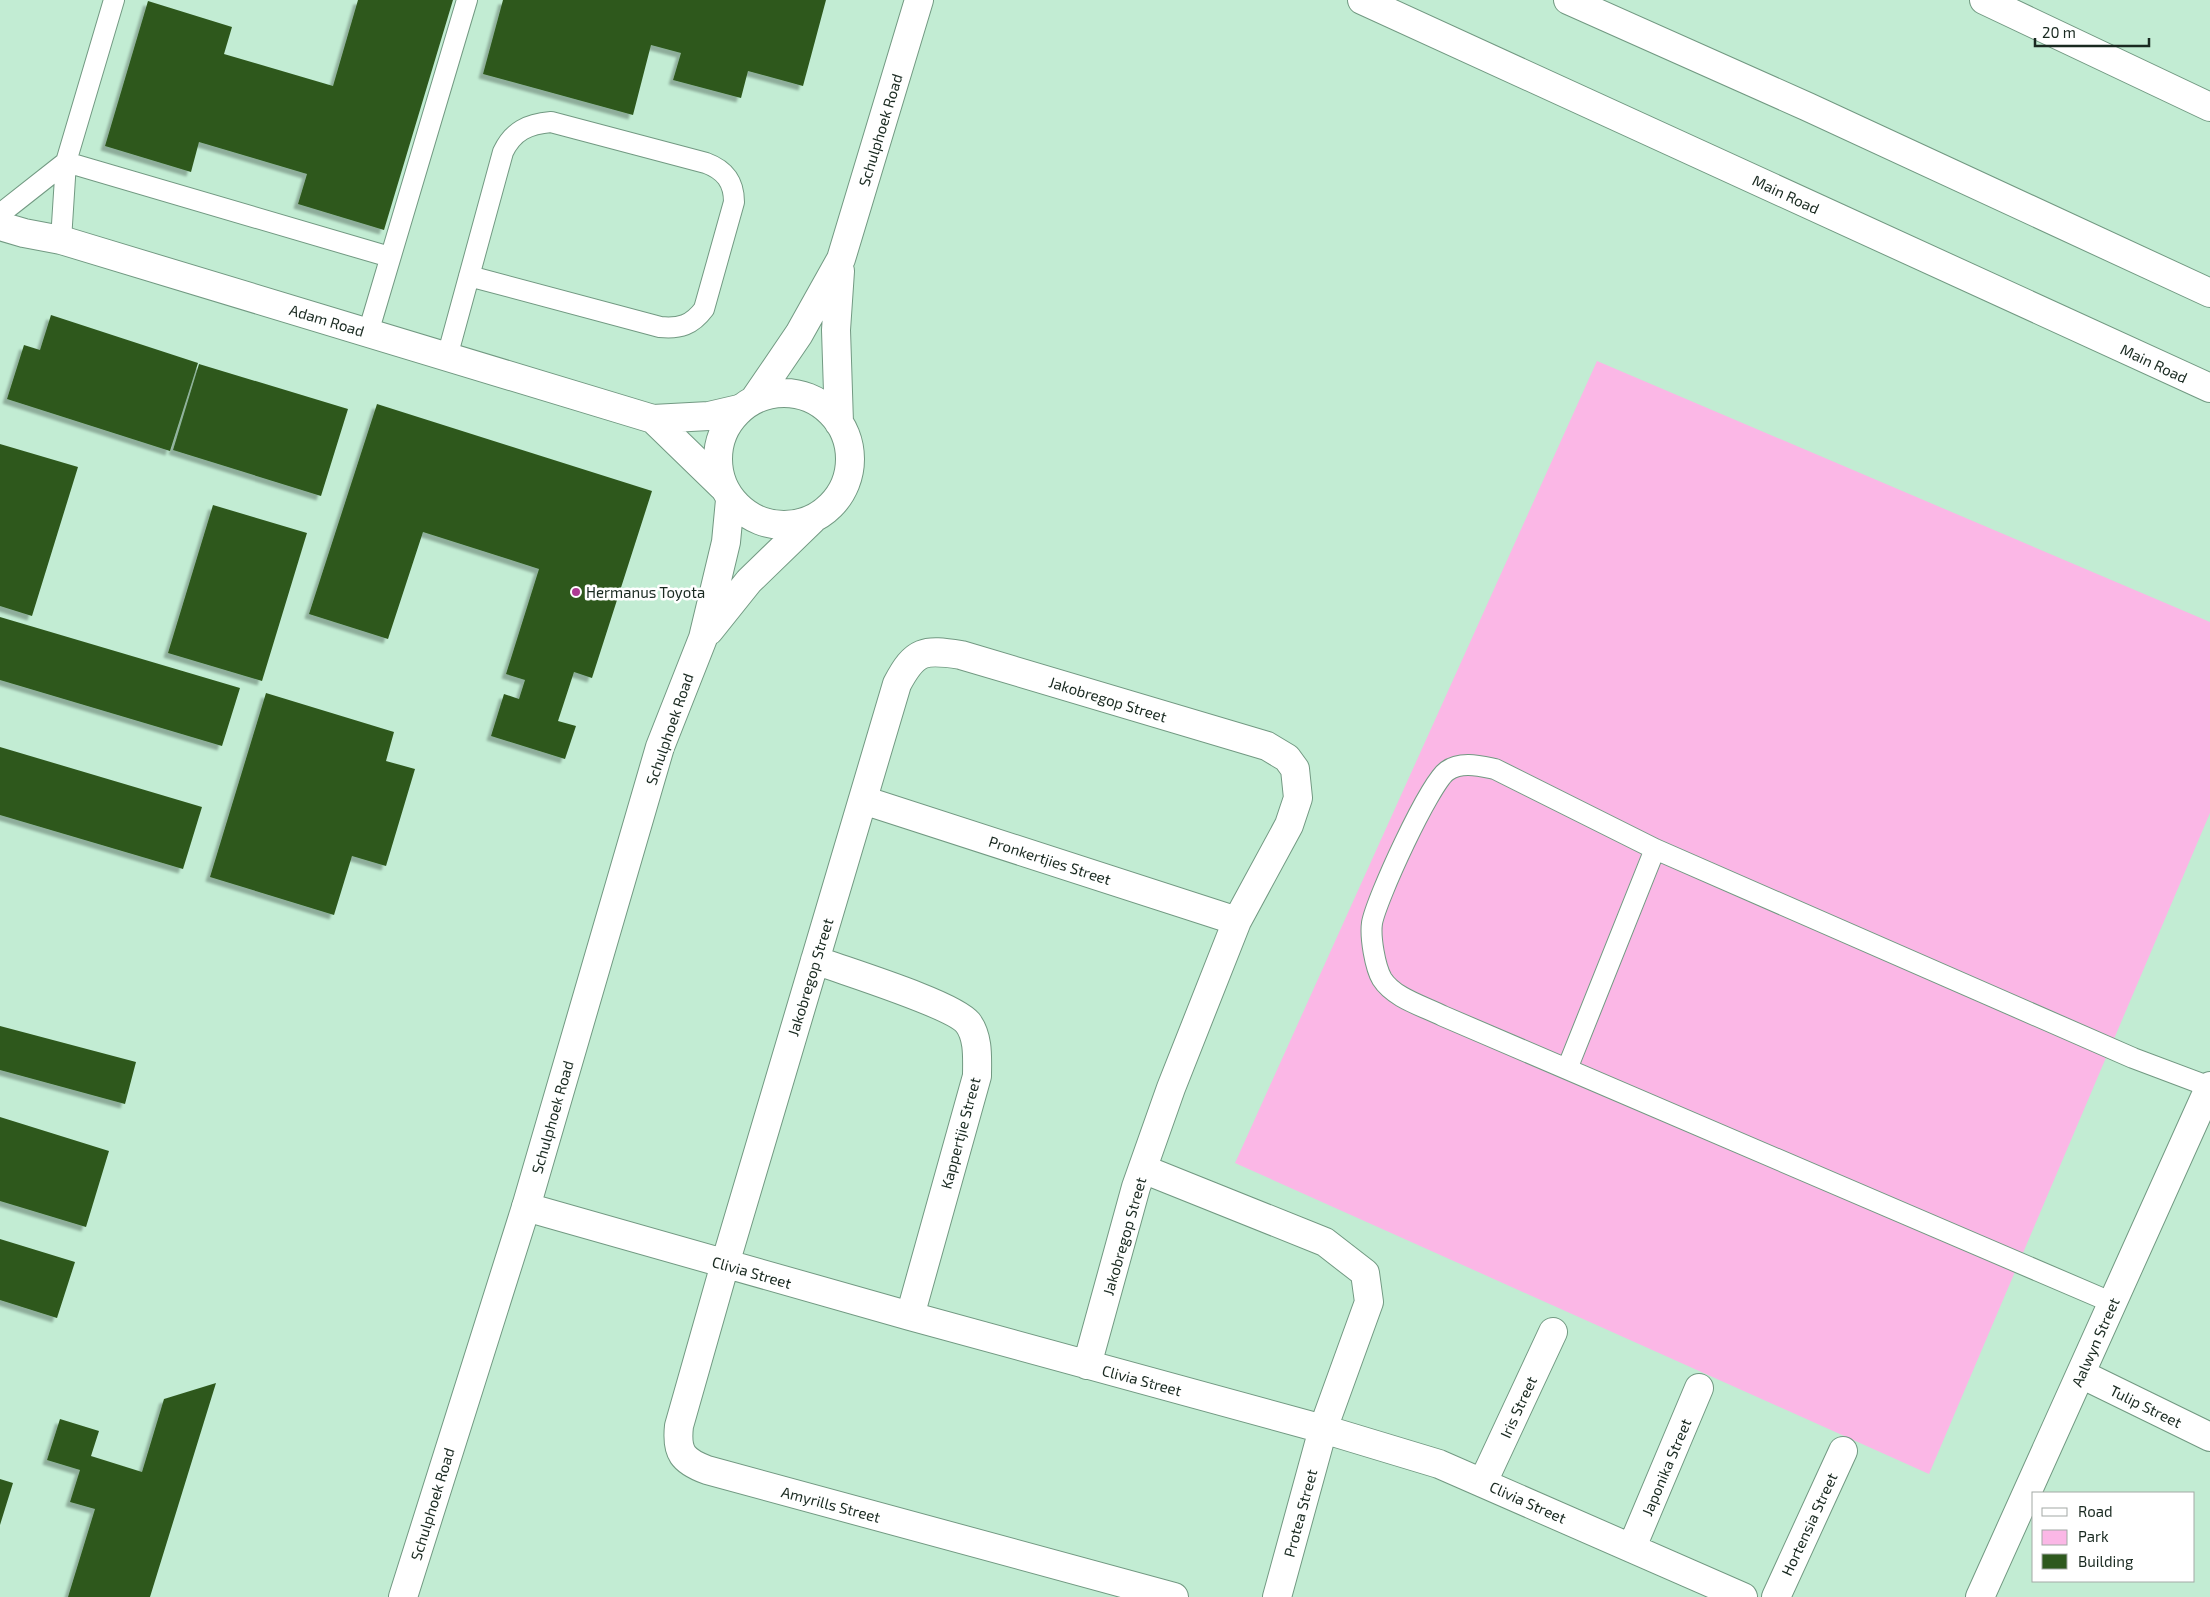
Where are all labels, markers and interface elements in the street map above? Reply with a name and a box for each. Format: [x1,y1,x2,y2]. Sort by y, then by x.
scale bar [2035,15,2149,47]
text: 20 m [2042,23,2076,41]
street label: Schulphoek Road [854,71,906,189]
street label: Main Road [1750,171,1822,217]
street label: Adam Road [287,300,367,340]
street label: Main Road [2118,340,2190,386]
place label: Hermanus Toyota [586,583,705,601]
marker: Hermanus Toyota [570,586,582,598]
street label: Schulphoek Road [641,671,697,787]
street label: Jakobregop Street [1047,673,1169,726]
street label: Pronkertjies Street [986,832,1114,889]
street label: Jakobregop Street [784,916,837,1038]
street label: Schulphoek Road [527,1058,577,1176]
street label: Kappertjie Street [936,1075,985,1191]
street label: Jakobregop Street [1098,1174,1150,1297]
street label: Clivia Street [710,1252,794,1292]
street label: Aalwyn Street [2067,1294,2123,1389]
street label: Clivia Street [1100,1361,1184,1399]
street label: Iris Street [1496,1373,1540,1441]
street label: Tulip Street [2107,1381,2185,1431]
street label: Japonika Street [1637,1415,1695,1518]
street label: Schulphoek Road [406,1445,458,1563]
street label: Protea Street [1280,1467,1320,1559]
street label: Hortensia Street [1777,1469,1841,1578]
street label: Clivia Street [1487,1477,1569,1527]
street label: Amyrills Street [780,1482,883,1526]
legend [2032,1492,2195,1582]
text: Road [2078,1502,2113,1520]
text: Park [2078,1527,2109,1545]
text: Building [2078,1552,2134,1570]

